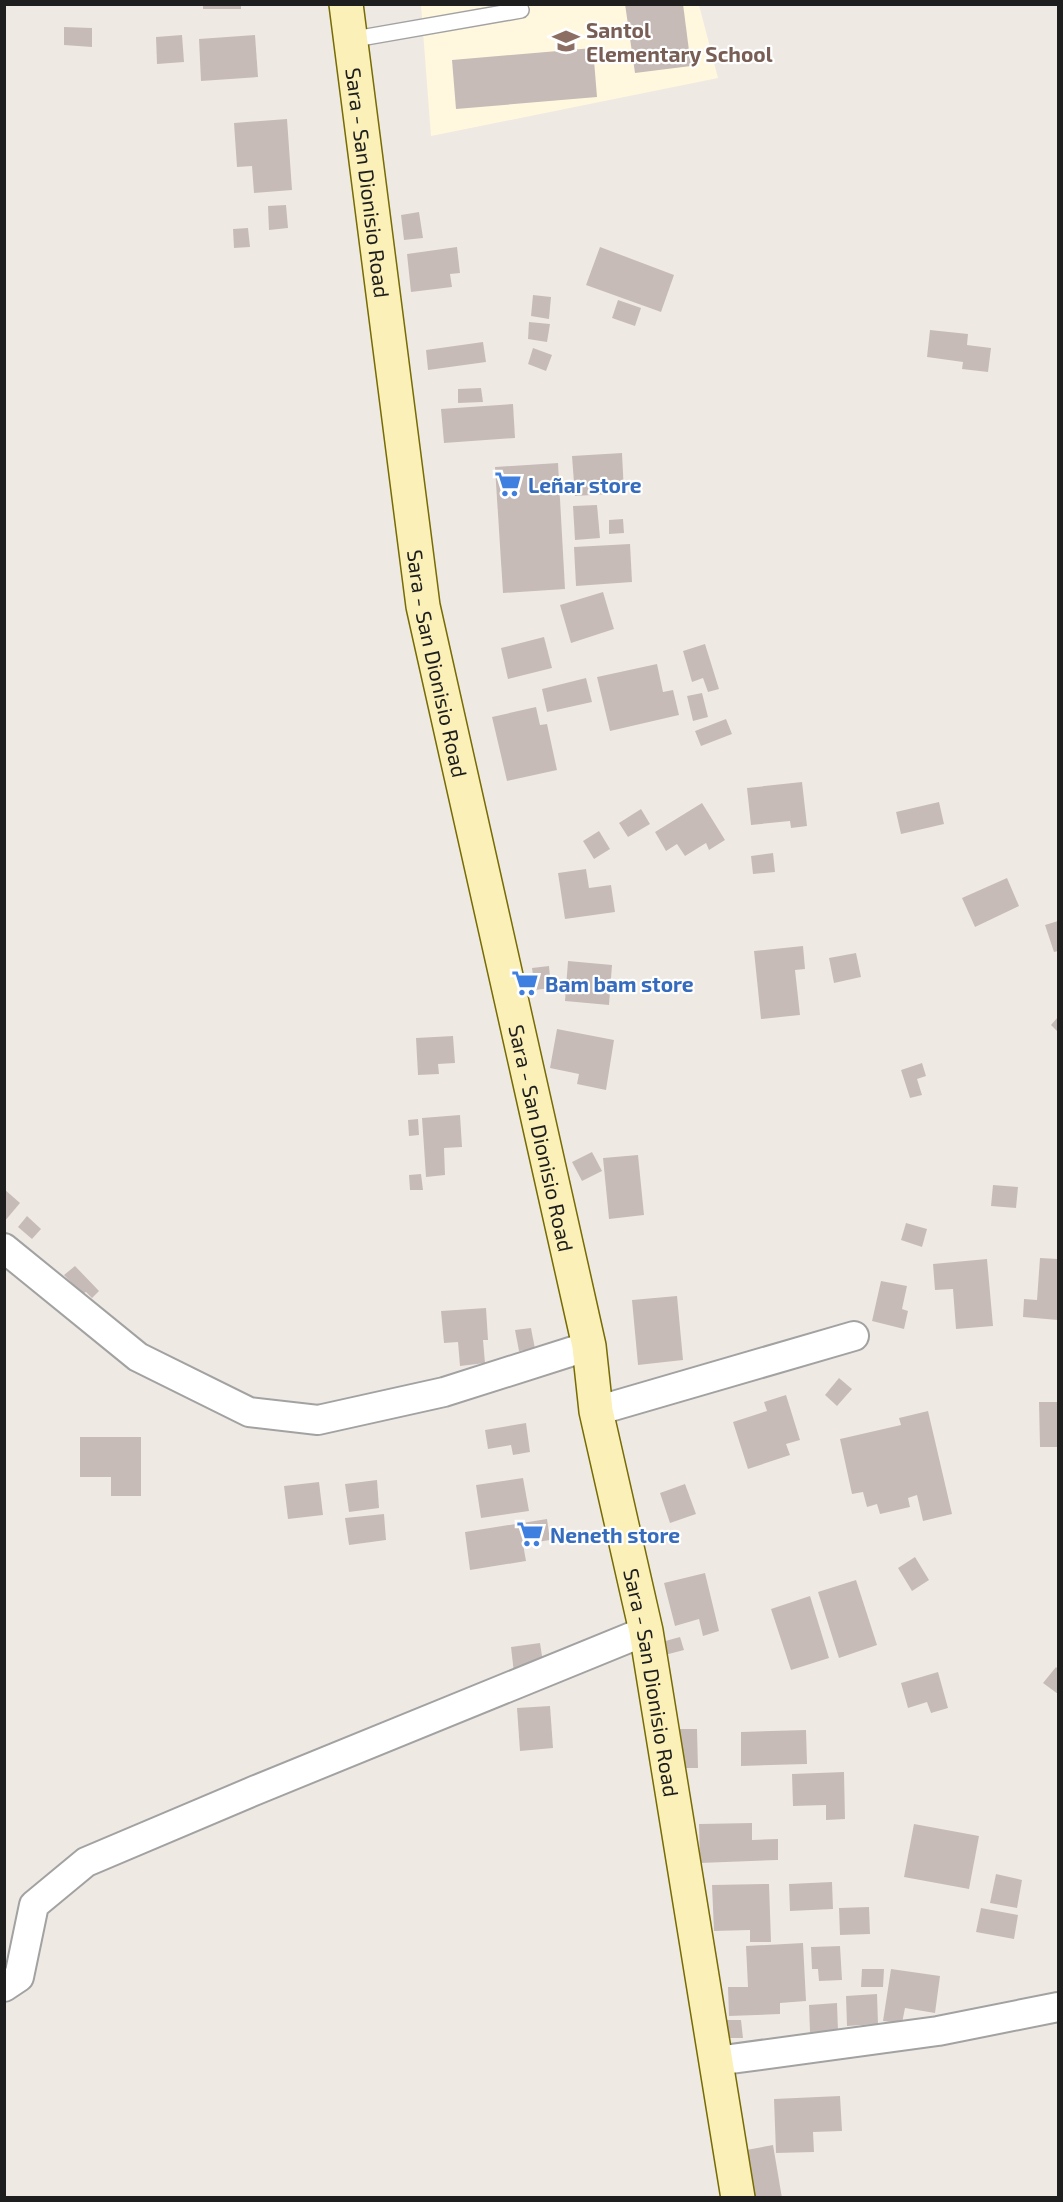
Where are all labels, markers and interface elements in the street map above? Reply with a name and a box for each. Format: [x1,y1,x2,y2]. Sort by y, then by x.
place label: Santol Elementary School [586,17,773,67]
school or university icon: Santol Elementary School [551,26,581,56]
street label: Sara - San Dionisio Road [342,66,396,299]
supermarket icon: Leñar store [493,469,523,499]
place label: Leñar store [528,472,642,497]
street label: Sara - San Dionisio Road [403,548,473,779]
supermarket icon: Bam bam store [510,968,540,998]
place label: Bam bam store [545,971,694,996]
street label: Sara - San Dionisio Road [505,1022,580,1254]
supermarket icon: Neneth store [515,1519,545,1549]
place label: Neneth store [550,1522,680,1547]
street label: Sara - San Dionisio Road [620,1566,685,1798]

